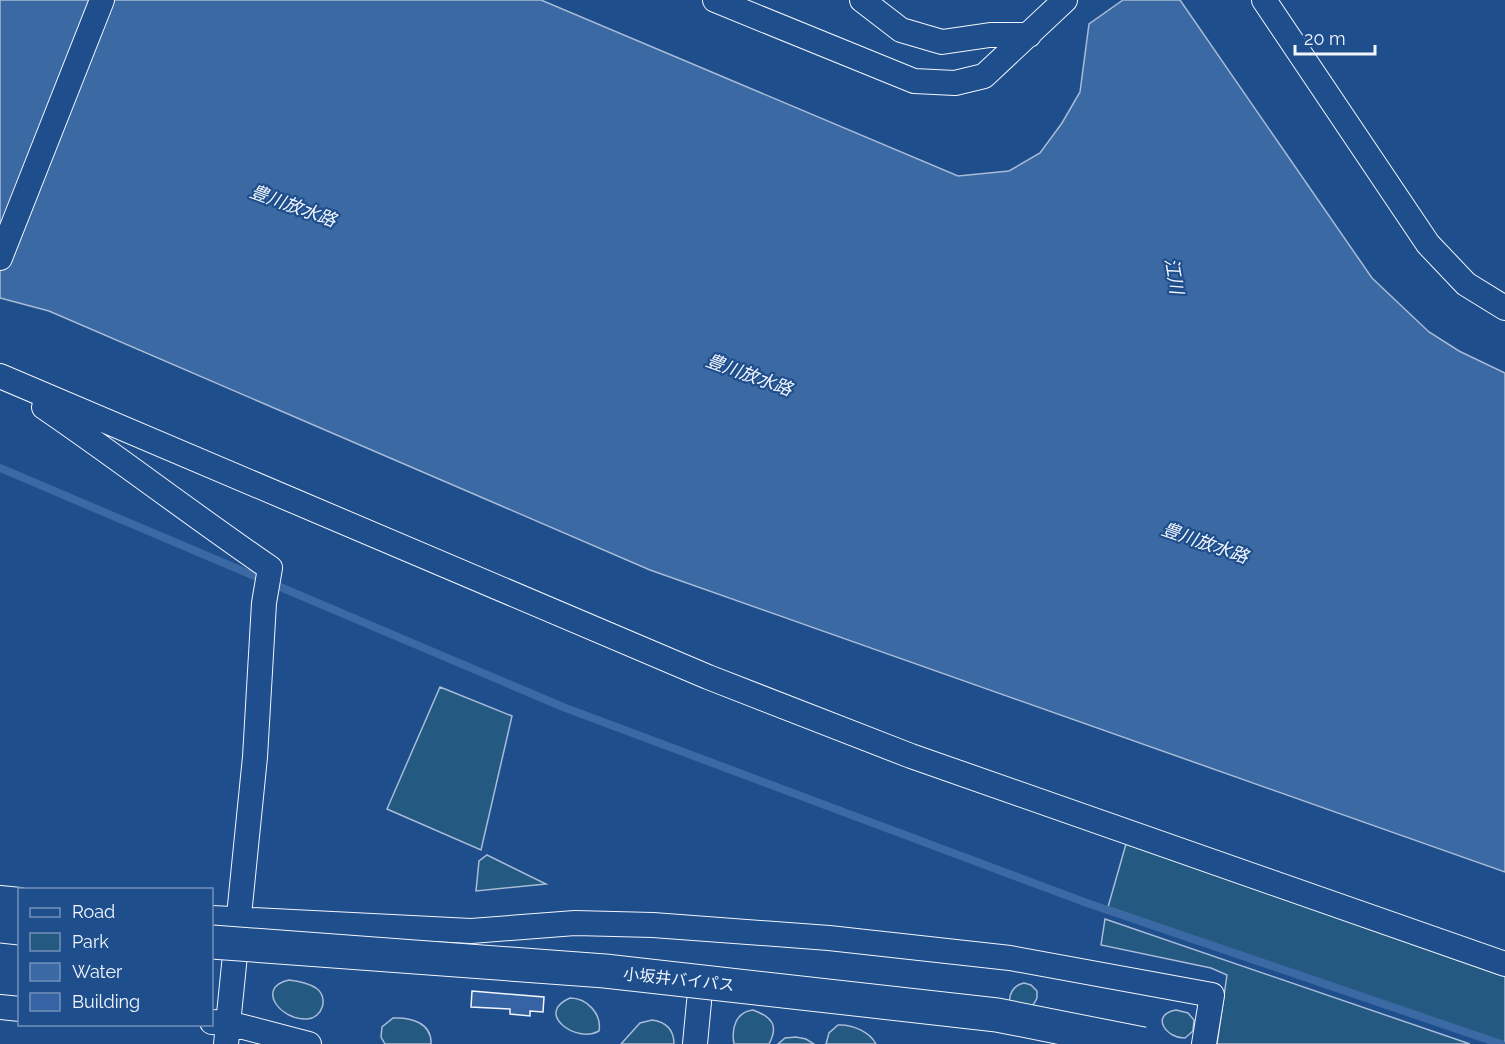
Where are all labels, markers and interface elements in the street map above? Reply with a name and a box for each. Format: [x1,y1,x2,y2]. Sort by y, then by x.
scale bar [1295,18,1374,56]
text: 20 m [1304,28,1346,49]
water label: 豊川放水路 [247,180,341,231]
water label: 江川 [1161,256,1188,297]
water label: 豊川放水路 [703,349,797,400]
water label: 豊川放水路 [1159,518,1253,568]
legend [18,888,213,1026]
text: Road [72,901,115,922]
text: Park [72,931,109,952]
text: Water [72,961,123,982]
street label: 小坂井バイパス [622,964,735,995]
text: Building [72,991,140,1012]

